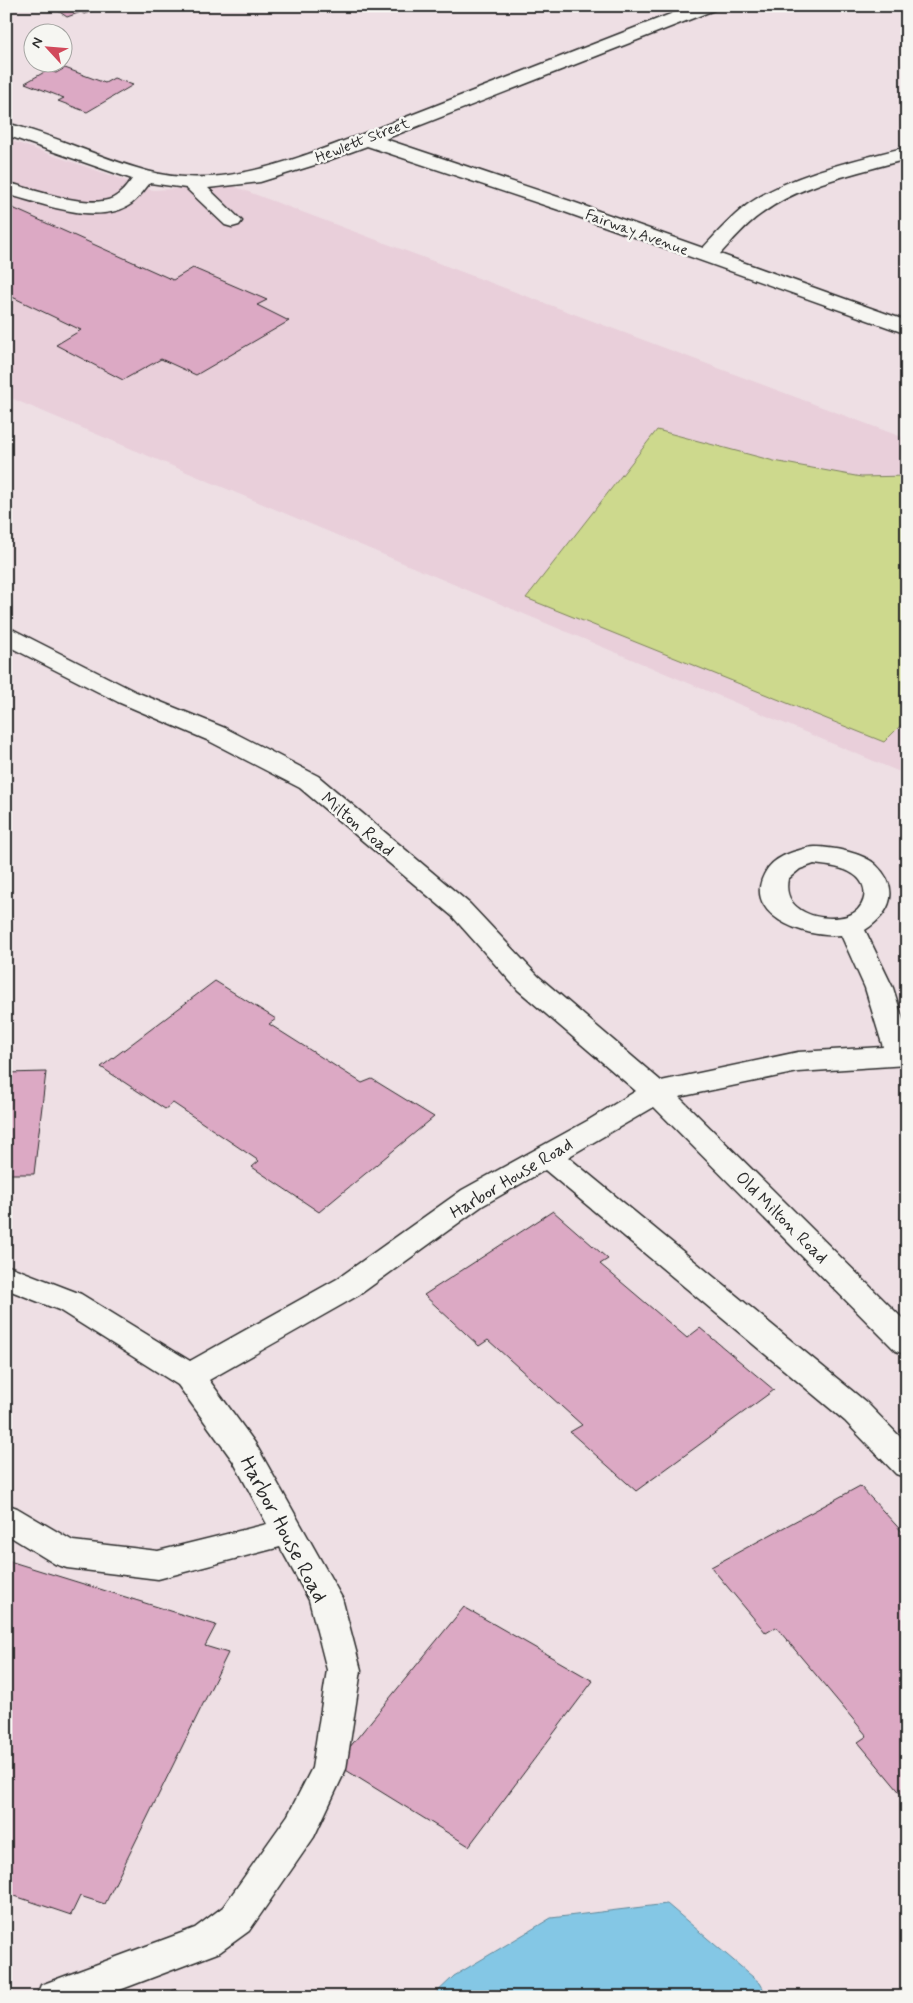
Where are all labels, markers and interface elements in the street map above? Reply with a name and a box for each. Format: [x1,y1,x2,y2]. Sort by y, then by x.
north arrow [22,22,72,72]
text: N [27,35,47,51]
street label: Hewlett Street [312,114,412,168]
street label: Fairway Avenue [582,205,691,261]
street label: Milton Road [316,787,399,863]
street label: Harbor House Road [446,1133,577,1225]
street label: Old Milton Road [730,1166,833,1269]
street label: Harbor House Road [233,1451,334,1608]

